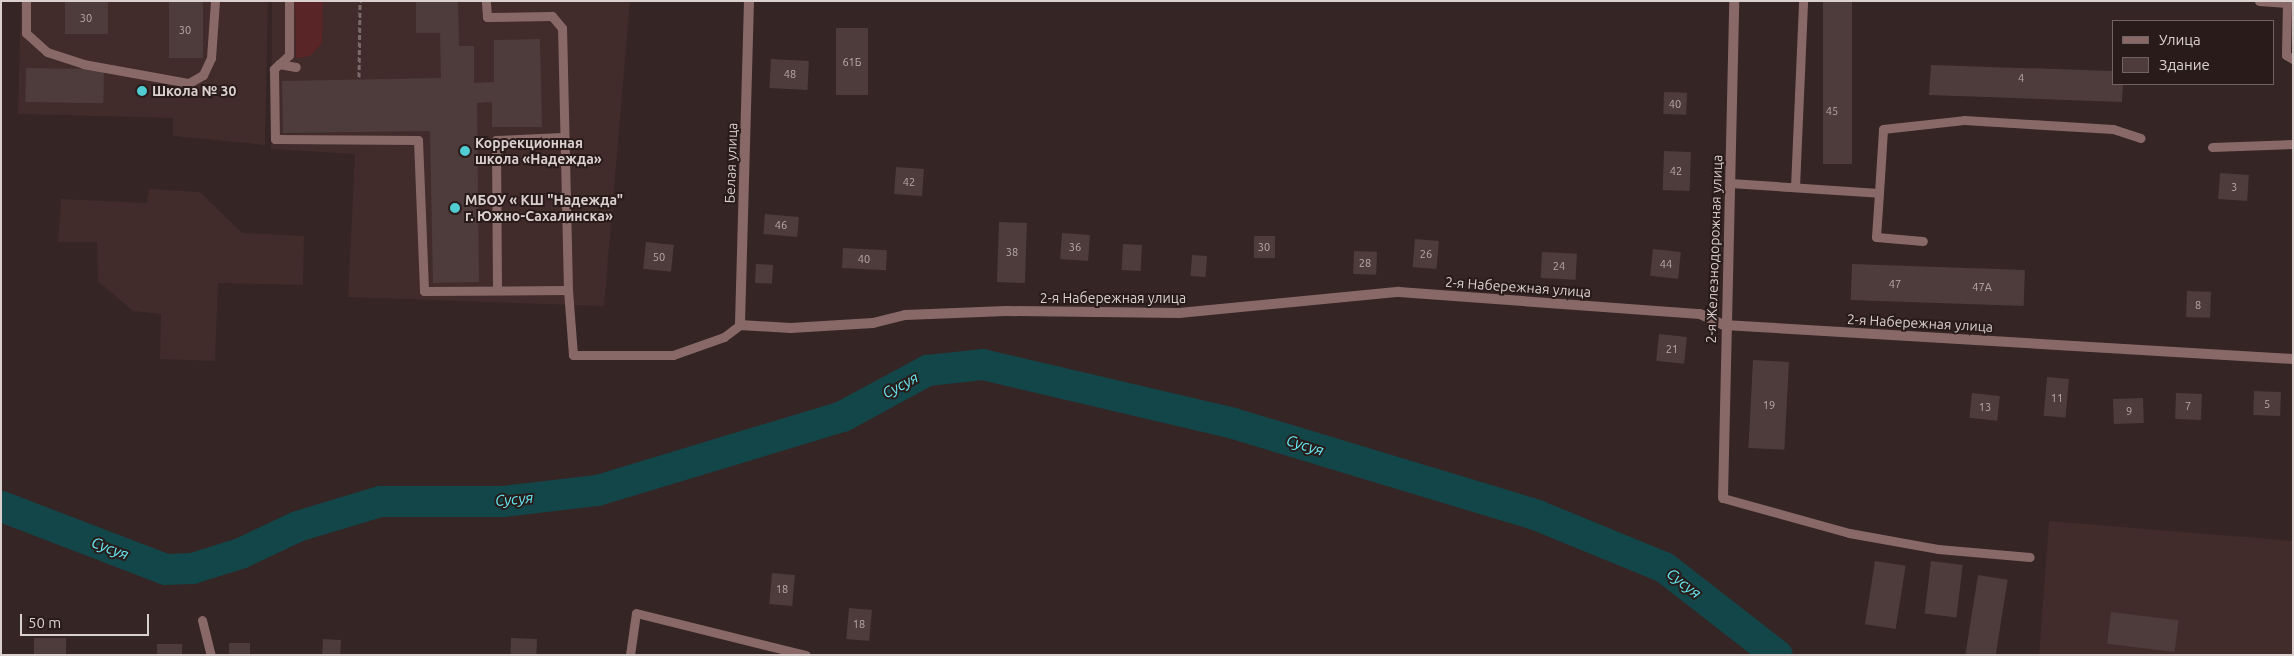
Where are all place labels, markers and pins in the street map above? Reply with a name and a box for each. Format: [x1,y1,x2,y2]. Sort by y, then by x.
place label: Школа № 30 [152,83,236,99]
marker: Школа № 30 [136,85,148,97]
place label: Коррекционная школа «Надежда» [475,135,602,168]
marker: Коррекционная школа «Надежда» [459,145,471,157]
place label: МБОУ « КШ "Надежда" г. Южно-Сахалинска» [465,192,623,224]
marker: МБОУ « КШ "Надежда" г. Южно-Сахалинска» [449,202,461,214]

